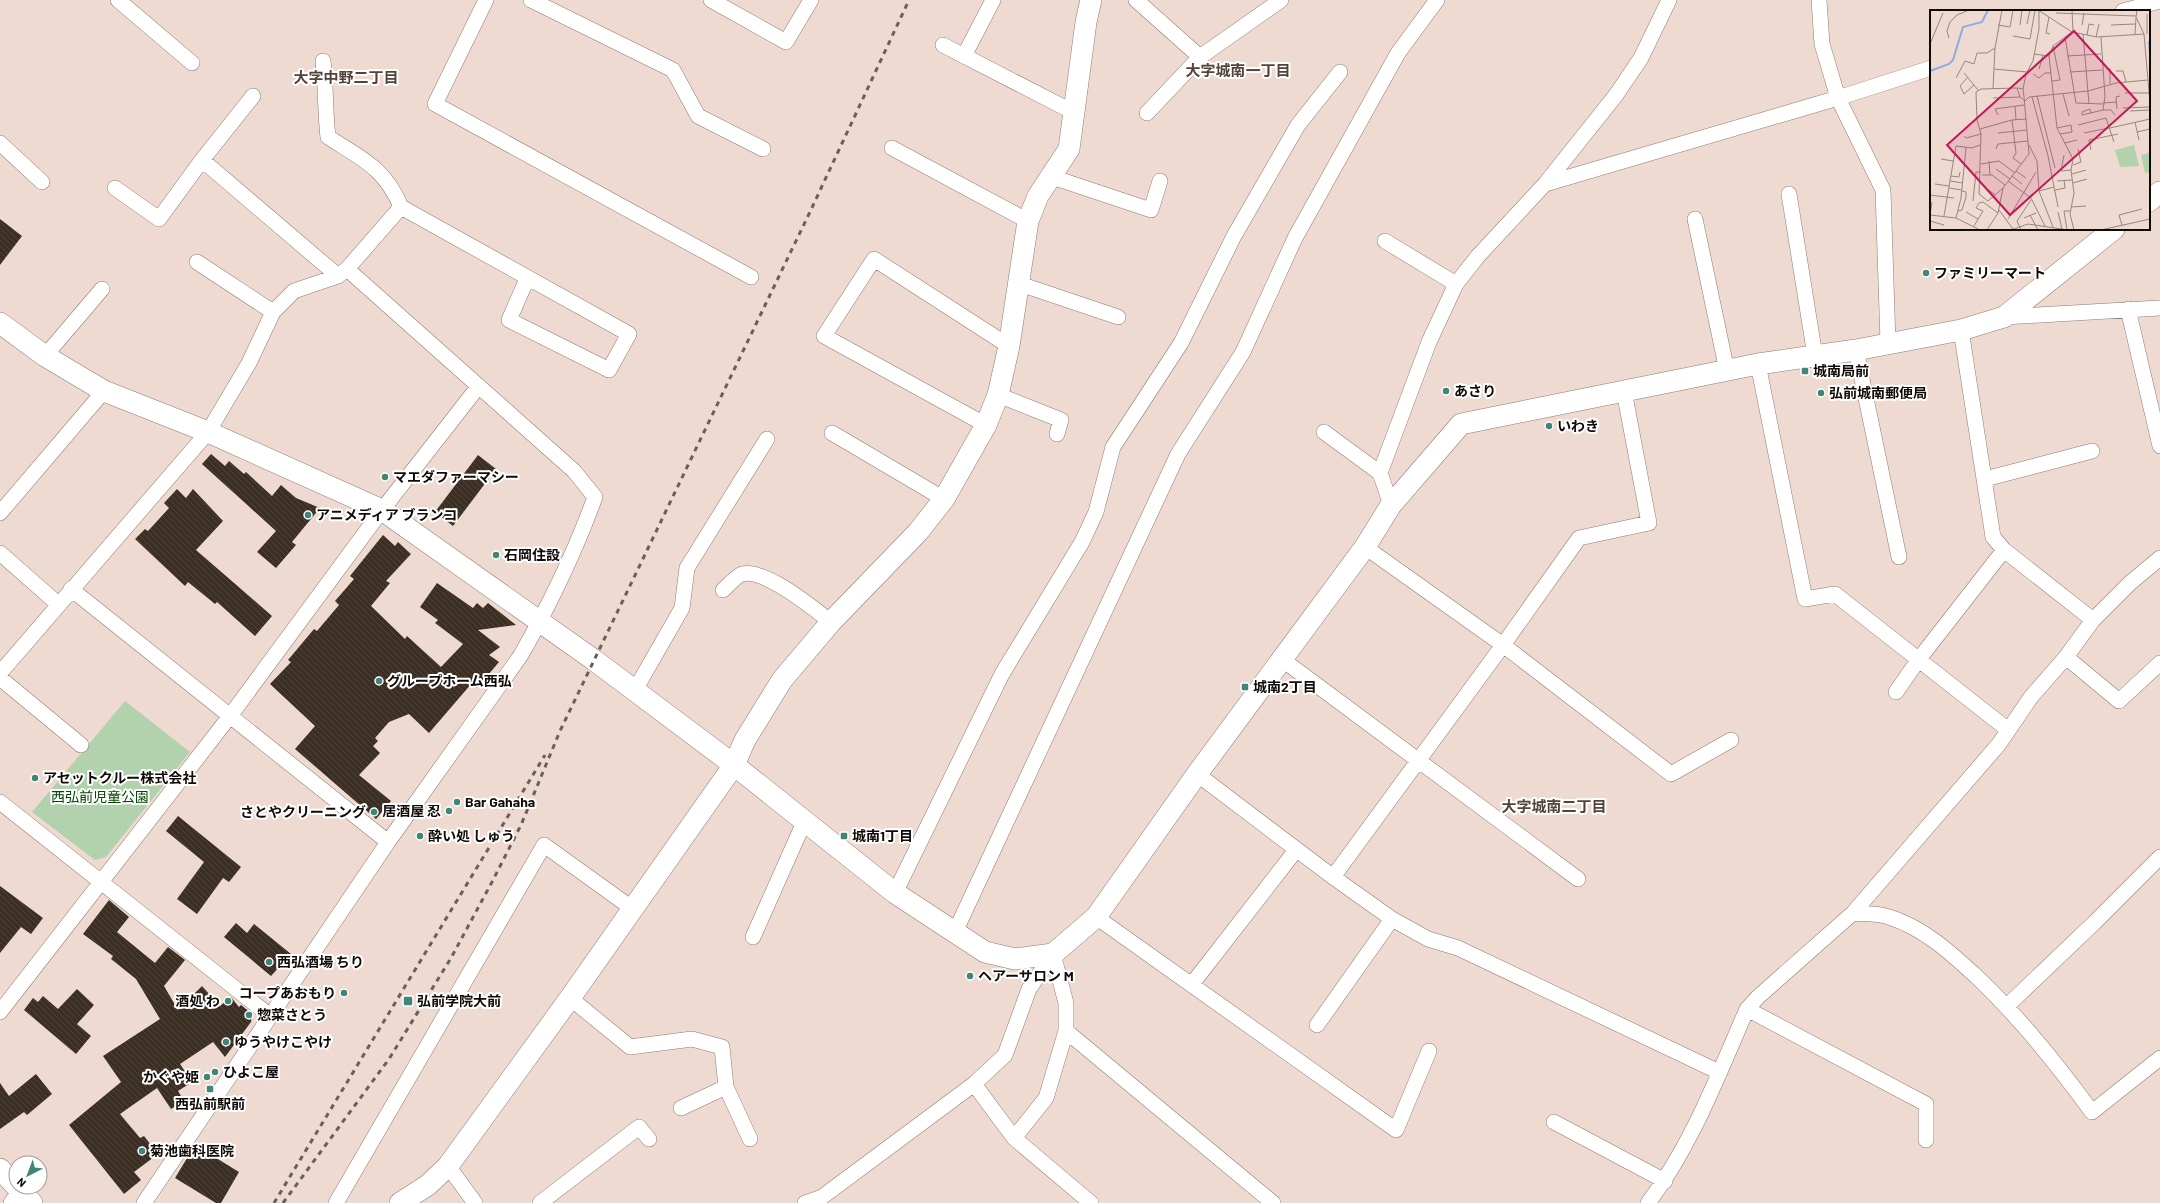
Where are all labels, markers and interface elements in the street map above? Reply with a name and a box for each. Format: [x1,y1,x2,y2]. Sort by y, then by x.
inset map [1930,10,2150,230]
district label: 大字城南一丁目 [1185,61,1291,79]
district label: 大字中野二丁目 [293,68,399,86]
place label: ファミリーマート [1934,264,2046,281]
marker: ファミリーマート [1921,268,1931,278]
place label: 城南局前 [1813,362,1869,379]
marker: 城南局前 [1800,366,1810,376]
place label: あさり [1454,382,1496,399]
place label: 弘前城南郵便局 [1829,384,1927,401]
marker: あさり [1441,386,1451,396]
marker: 弘前城南郵便局 [1816,388,1826,398]
place label: いわき [1557,417,1599,434]
marker: いわき [1544,421,1554,431]
place label: マエダファーマシー [393,468,519,485]
marker: マエダファーマシー [380,472,390,482]
place label: アニメディア ブランコ [316,506,458,523]
marker: アニメディア ブランコ [303,510,313,520]
place label: 石岡住設 [504,546,560,563]
marker: 石岡住設 [491,550,501,560]
place label: グループホーム西弘 [387,672,512,689]
marker: グループホーム西弘 [374,676,384,686]
place label: 城南2丁目 [1253,678,1317,695]
marker: 城南2丁目 [1240,682,1250,692]
place label: アセットクルー株式会社 [43,769,196,786]
marker: アセットクルー株式会社 [30,773,40,783]
park label: 西弘前児童公園 [51,788,149,805]
place label: Bar Gahaha [465,793,535,810]
marker: Bar Gahaha [452,797,462,807]
district label: 大字城南二丁目 [1501,797,1607,815]
place label: 居酒屋 忍 [382,802,441,819]
place label: さとやクリーニング [240,803,366,820]
marker: 居酒屋 忍 [444,806,454,816]
marker: さとやクリーニング [369,807,379,817]
place label: 酔い処 しゅう [428,827,515,844]
place label: 城南1丁目 [852,827,913,844]
marker: 酔い処 しゅう [415,831,425,841]
marker: 城南1丁目 [839,831,849,841]
place label: 西弘酒場 ちり [277,953,364,970]
marker: 西弘酒場 ちり [264,957,274,967]
place label: ヘアーサロン M [978,967,1074,984]
marker: ヘアーサロン M [965,971,975,981]
place label: コープあおもり [239,984,336,1001]
marker: コープあおもり [339,988,349,998]
place label: 酒処 わ [175,992,220,1009]
place label: 弘前学院大前 [417,992,501,1009]
marker: 弘前学院大前 [402,995,414,1007]
marker: 酒処 わ [223,996,233,1006]
place label: 惣菜さとう [257,1006,327,1023]
marker: 惣菜さとう [244,1010,254,1020]
place label: ゆうやけこやけ [234,1033,332,1050]
marker: ゆうやけこやけ [221,1037,231,1047]
place label: ひよこ屋 [223,1063,279,1080]
marker: ひよこ屋 [210,1067,220,1077]
place label: かぐや姫 [143,1068,199,1085]
marker: かぐや姫 [202,1072,212,1082]
marker: 西弘前駅前 [205,1084,215,1094]
place label: 西弘前駅前 [175,1095,245,1112]
place label: 菊池歯科医院 [150,1142,234,1159]
marker: 菊池歯科医院 [137,1146,147,1156]
north arrow [8,1155,48,1195]
text: N [14,1176,28,1190]

